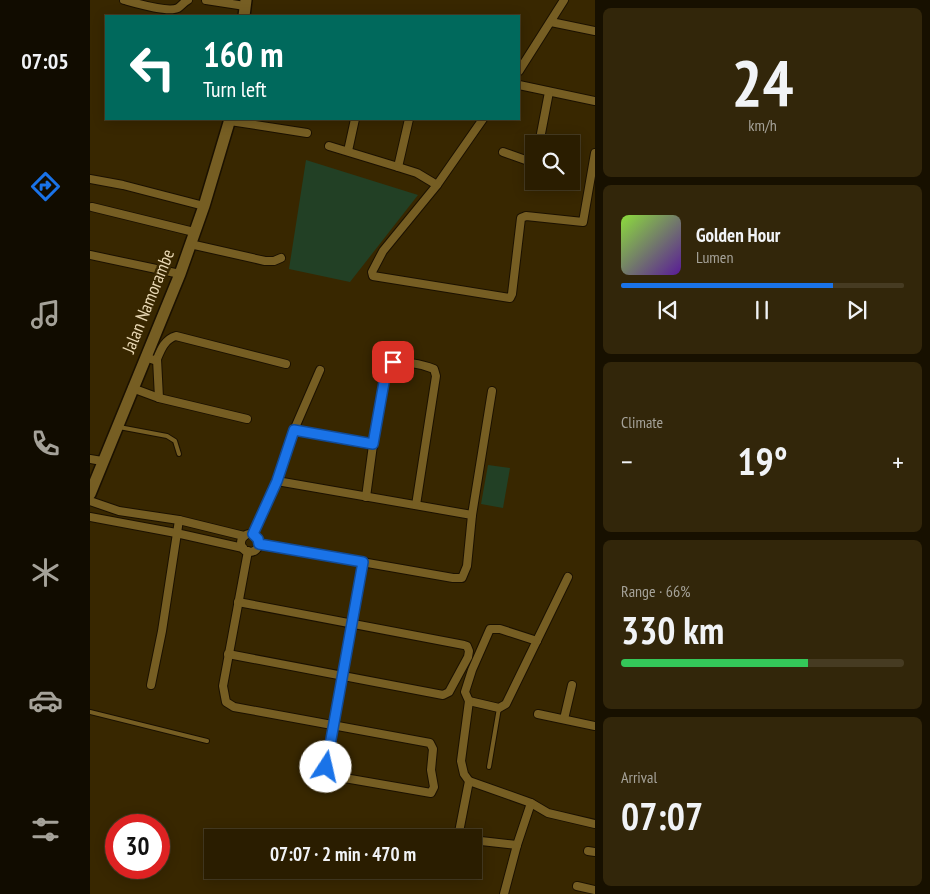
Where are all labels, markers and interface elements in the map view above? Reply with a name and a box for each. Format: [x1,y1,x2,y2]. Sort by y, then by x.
text: 160 m [203,31,284,77]
icon: left [120,35,185,100]
text: 24 [731,40,794,124]
text: 07:05 [21,47,69,75]
text: Turn left [203,75,267,103]
text: km/h [748,115,777,135]
map controls [525,135,580,190]
button: search [525,135,580,190]
icon: directions [28,169,63,204]
text: Golden Hour [696,223,780,247]
street label: Jalan Namorambe [116,246,179,357]
text: Lumen [696,247,733,267]
icon: previous [654,296,682,324]
icon: pause [748,296,776,324]
icon: next [843,296,871,324]
icon: music [28,297,63,332]
pin [372,341,414,383]
icon: arrive [379,348,407,376]
text: Climate [621,412,663,432]
icon: phone [28,426,63,461]
text: 19° [737,436,788,485]
text: − [621,443,633,480]
text: + [892,443,904,480]
icon: climate [28,555,63,590]
text: Range · 66% [621,581,690,601]
text: 330 km [621,605,724,654]
icon: car [28,683,63,718]
position arrow [299,740,351,792]
text: Arrival [621,767,657,787]
text: 07:07 [621,791,703,840]
icon: filters [28,812,63,847]
speed limit sign: 30 [105,814,170,879]
text: 07:07 · 2 min · 470 m [270,842,416,866]

